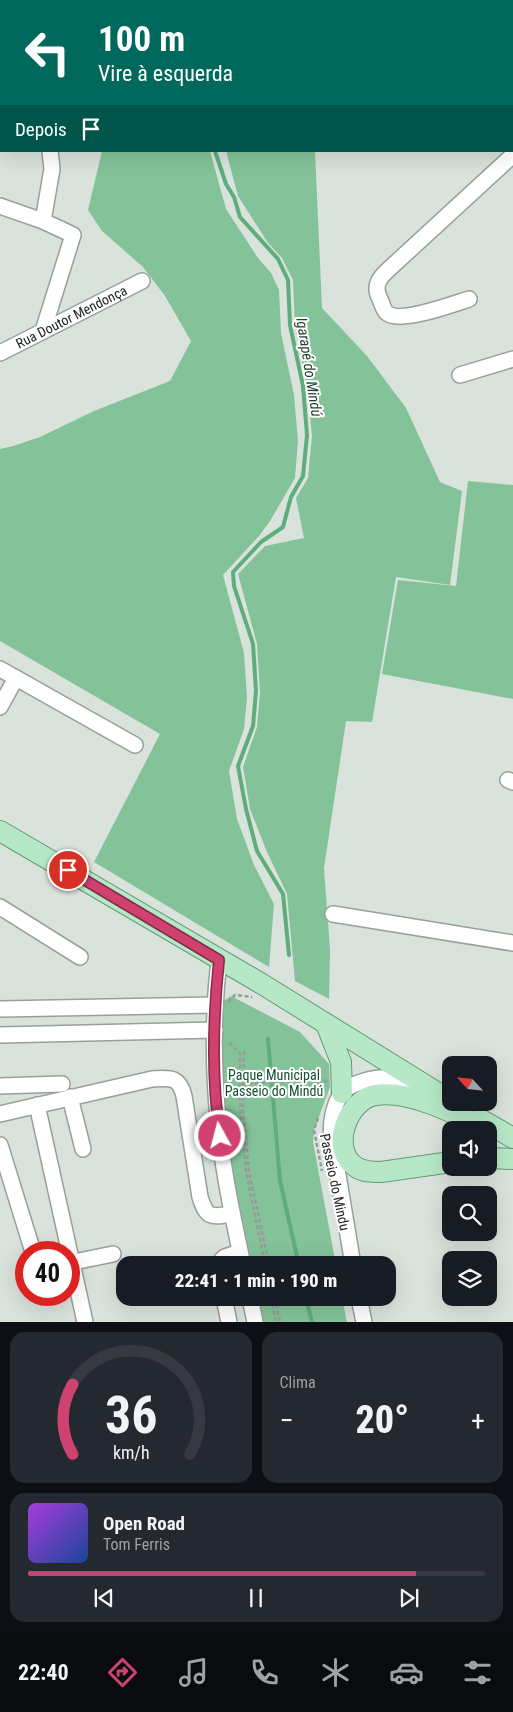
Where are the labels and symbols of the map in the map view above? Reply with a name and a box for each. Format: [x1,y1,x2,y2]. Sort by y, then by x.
street label: Rua Doutor Mendonça [13,282,130,352]
water label: Igarapé do Mindú [292,316,326,418]
pin [47,849,89,891]
north arrow [442,1056,498,1111]
park label: Paque Municipal Passeio do Mindú [225,1067,323,1099]
position arrow [193,1109,245,1161]
street label: Passeio do Mindu [317,1132,353,1232]
speed limit sign: 40 [15,1241,80,1306]

